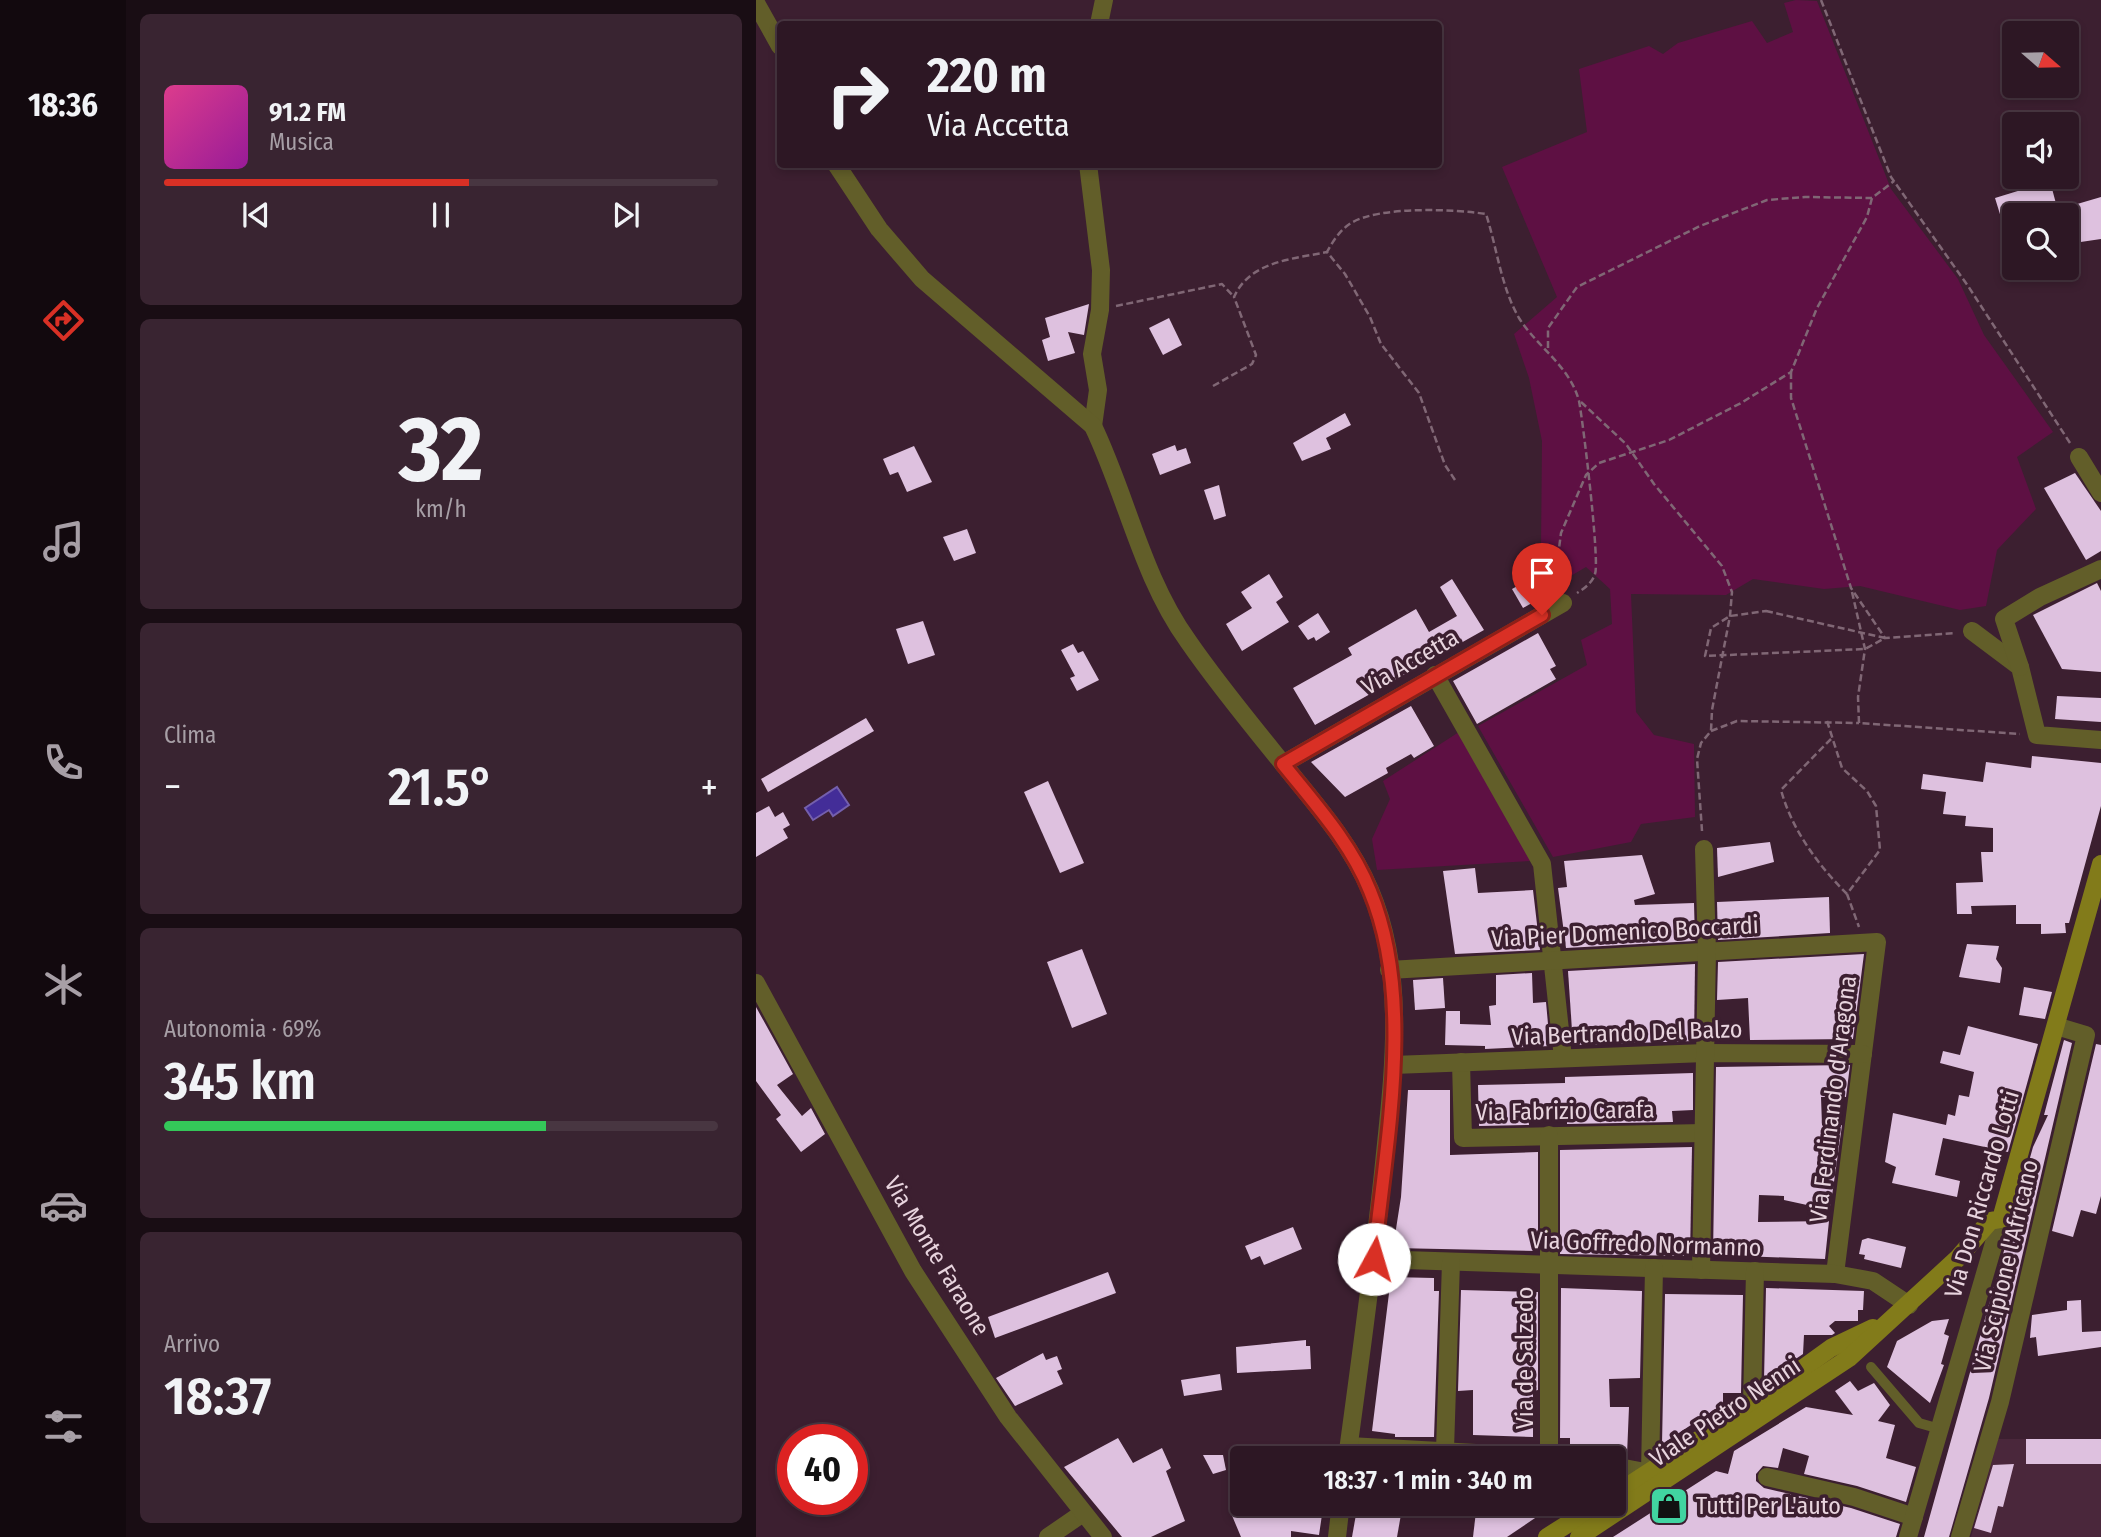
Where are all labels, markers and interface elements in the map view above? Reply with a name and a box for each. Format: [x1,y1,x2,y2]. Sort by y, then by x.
north arrow [2002,21,2079,98]
map controls [2002,21,2079,280]
text: 220 m [927,46,1047,105]
icon: right [812,49,903,140]
text: 18:36 [28,86,98,124]
text: 91.2 FM [269,97,346,128]
text: Via Accetta [927,106,1070,144]
button: sound [2002,112,2079,189]
text: Musica [269,128,334,156]
icon: previous [237,196,275,234]
icon: pause [422,196,460,234]
icon: next [607,196,645,234]
button: search [2002,203,2079,280]
icon: directions [39,296,88,345]
text: 32 [399,395,483,504]
text: km/h [415,495,467,523]
icon: music [39,517,88,566]
pin [1512,543,1572,615]
icon: arrive [1523,554,1561,592]
street label: Via Accetta [1357,623,1463,701]
text: Clima [164,721,216,749]
icon: phone [39,738,88,787]
text: 21.5° [388,756,494,819]
text: − [164,764,181,810]
text: + [701,764,718,810]
street label: Via Pier Domenico Boccardi [1491,911,1759,953]
icon: climate [39,960,88,1009]
street label: Via Ferdinando d'Aragona [1804,974,1862,1224]
text: Autonomia · 69% [164,1015,322,1043]
street label: Via Bertrando Del Balzo [1511,1015,1743,1051]
text: 345 km [164,1050,316,1113]
street label: Via Don Riccardo Lotti [1939,1087,2025,1301]
street label: Via Fabrizio Carafa [1475,1095,1655,1127]
street label: Via Scipione l'Africano [1968,1157,2044,1375]
street label: Via Monte Faraone [879,1171,995,1341]
icon: car [39,1181,88,1230]
position arrow [1337,1222,1411,1296]
street label: Via Goffredo Normanno [1530,1226,1762,1262]
street label: Via de Salzedo [1511,1287,1539,1429]
text: Arrivo [164,1330,220,1358]
street label: Viale Pietro Nenni [1644,1351,1806,1473]
text: 18:37 [164,1365,271,1428]
icon: filters [39,1402,88,1451]
speed limit sign: 40 [777,1424,868,1515]
text: 18:37 · 1 min · 340 m [1323,1465,1533,1496]
shop icon: Tutti Per L'auto [1648,1485,1690,1527]
place label: Tutti Per L'auto [1696,1492,1841,1520]

